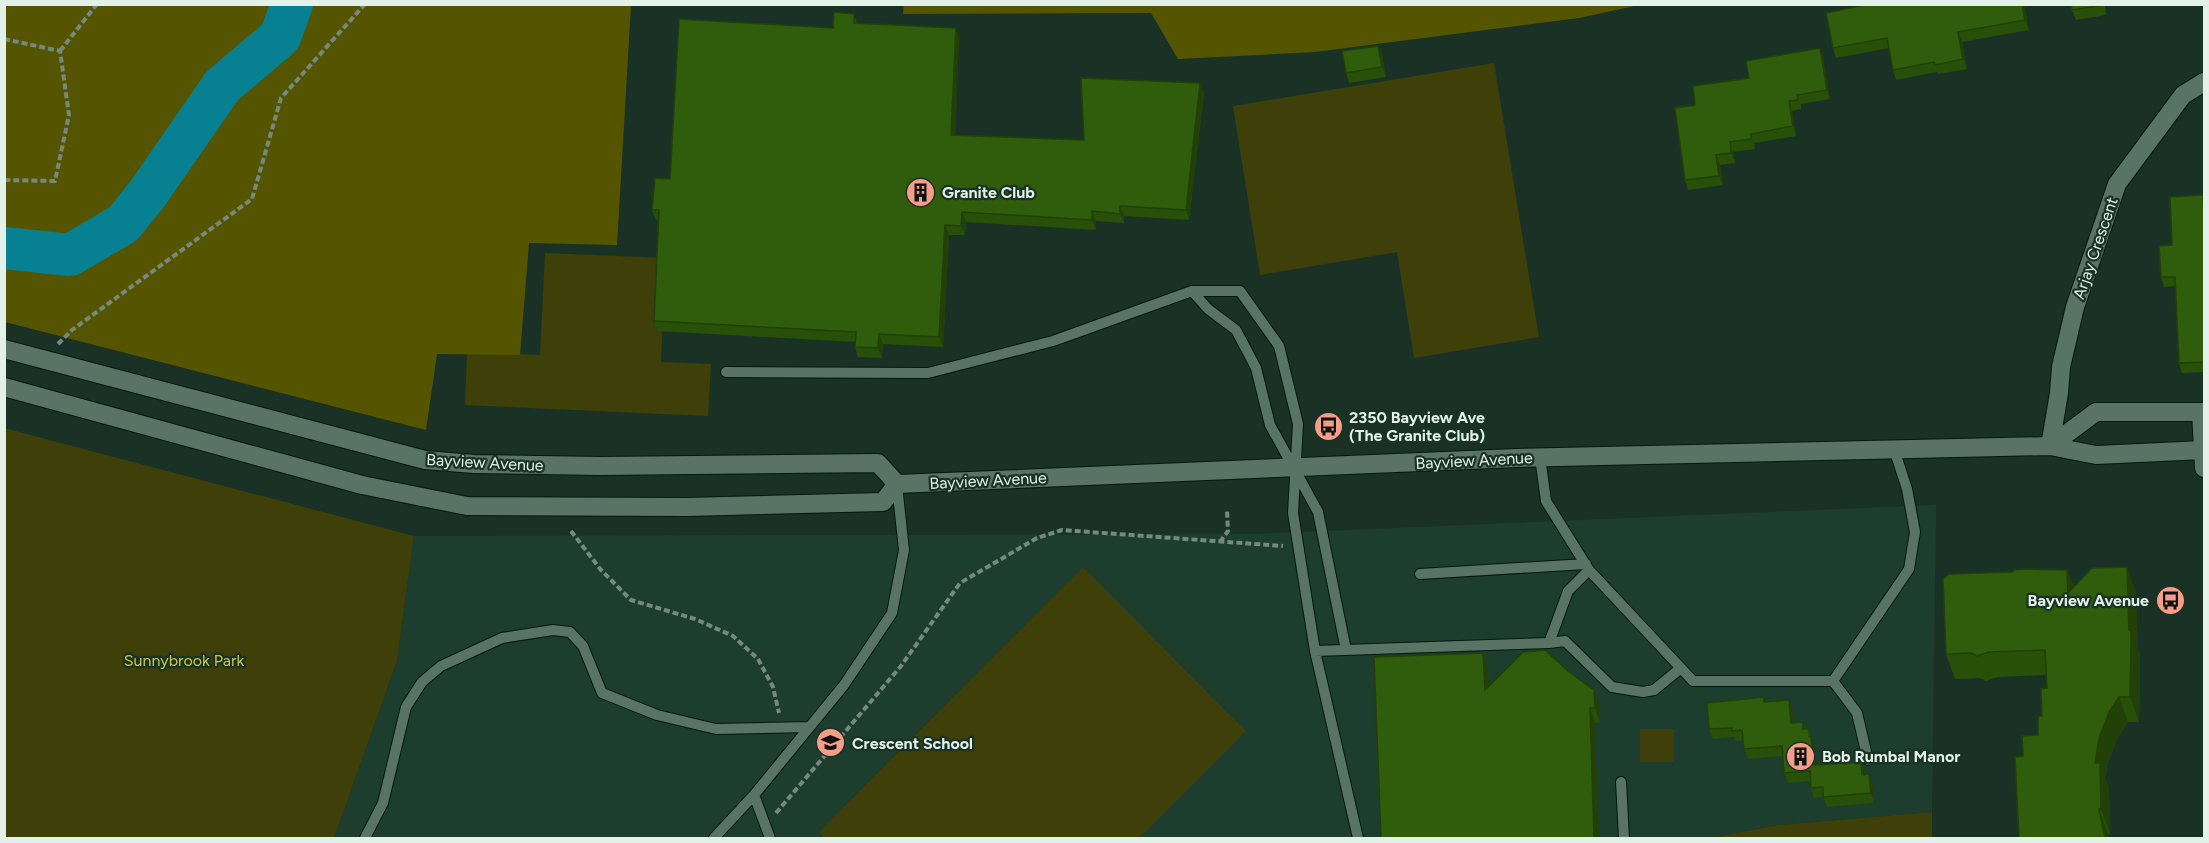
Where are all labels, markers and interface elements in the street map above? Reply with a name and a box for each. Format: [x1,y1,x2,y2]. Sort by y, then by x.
building icon: Granite Club [905,176,937,208]
place label: Granite Club [942,183,1035,202]
street label: Arjay Crescent [2069,195,2122,302]
place label: 2350 Bayview Ave (The Granite Club) [1349,408,1485,445]
bus stop icon: 2350 Bayview Ave (The Granite Club) [1312,410,1344,442]
street label: Bayview Avenue [1415,448,1533,473]
street label: Bayview Avenue [426,450,544,475]
street label: Bayview Avenue [929,468,1047,493]
bus stop icon: Bayview Avenue [2154,584,2186,616]
place label: Bayview Avenue [2028,591,2149,610]
park label: Sunnybrook Park [124,651,244,670]
school or university icon: Crescent School [815,727,847,759]
place label: Crescent School [852,734,973,753]
building icon: Bob Rumbal Manor [1785,740,1817,772]
place label: Bob Rumbal Manor [1822,747,1960,766]

